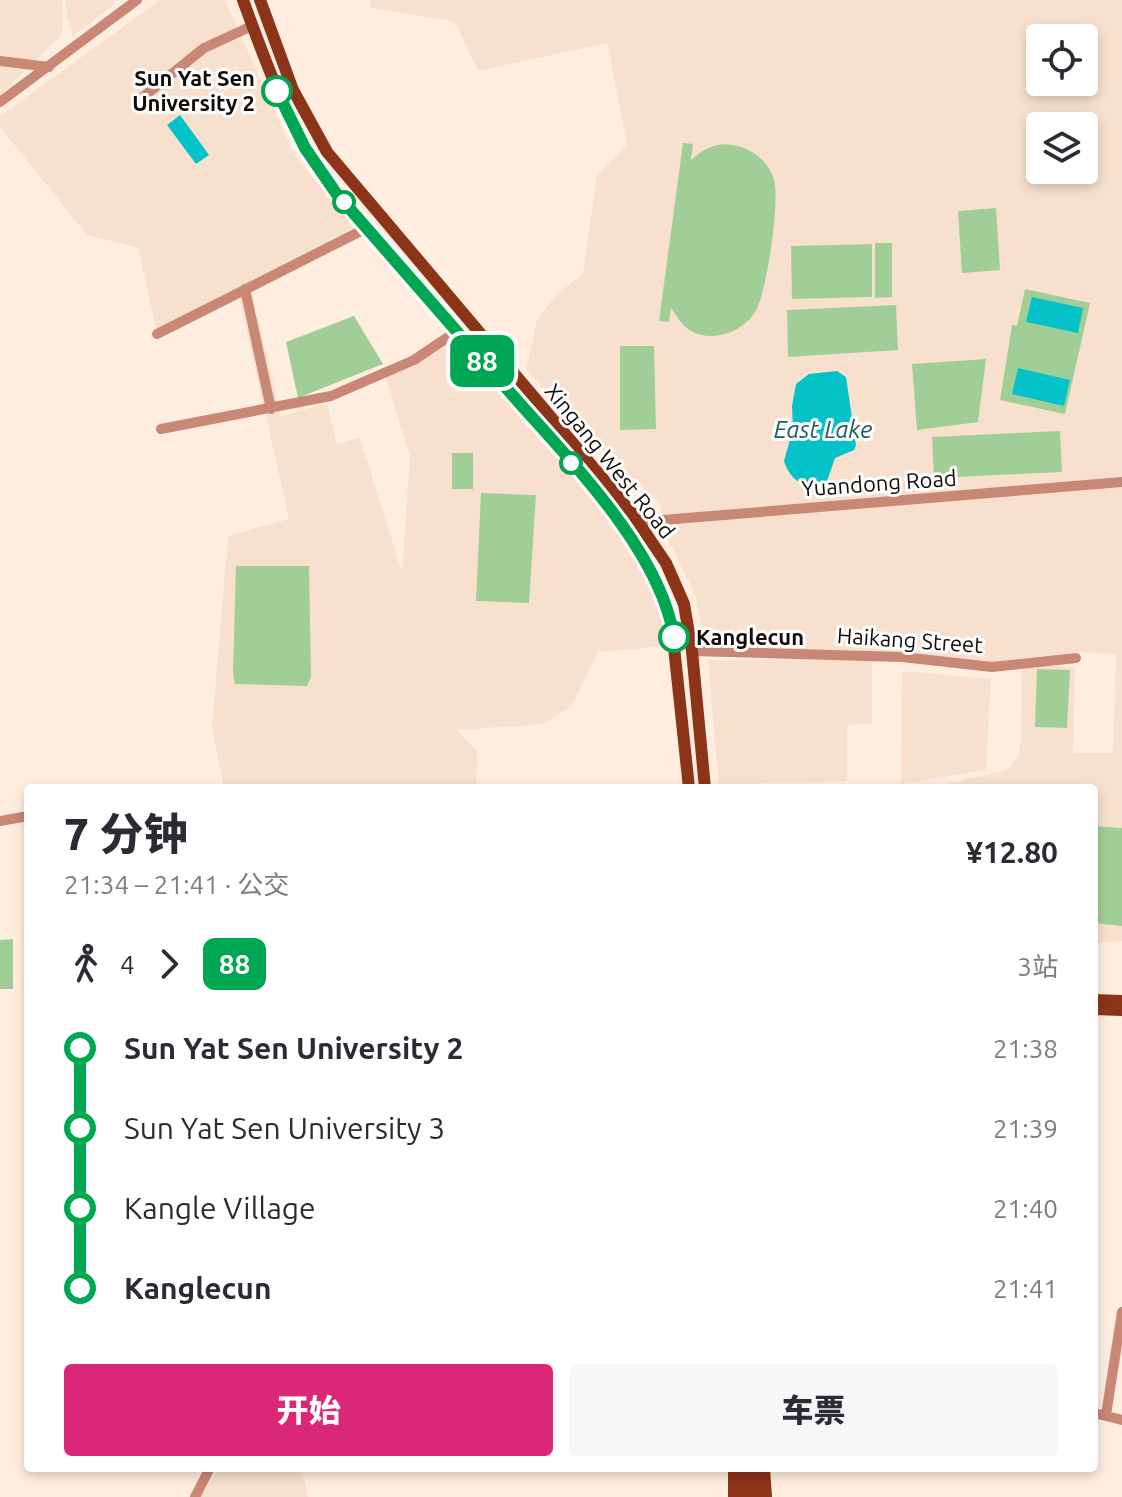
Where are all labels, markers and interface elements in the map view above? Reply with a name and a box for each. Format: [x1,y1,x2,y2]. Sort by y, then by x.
map controls [1026,24,1098,184]
button: locate [1026,24,1098,96]
place label: Sun Yat Sen University 2 [132,65,255,115]
marker: Sun Yat Sen University 2 [262,76,292,106]
button: layers [1026,112,1098,184]
unlabelled marker [333,191,355,213]
line badge: 88 [446,335,518,387]
text: 88 [466,345,498,376]
street label: Xingang West Road [540,378,680,543]
water label: East Lake [774,416,872,443]
unlabelled marker [560,452,582,474]
street label: Yuandong Road [801,465,957,500]
marker: Kanglecun [659,622,689,652]
street label: Haikang Street [836,622,984,657]
place label: Kanglecun [696,624,804,649]
text: 7 分钟 [64,809,187,858]
text: ¥12.80 [966,835,1058,869]
text: 21:34 – 21:41 · 公交 [64,870,289,899]
icon: walk [64,942,108,986]
icon: forward [147,942,191,986]
text: 88 [219,948,250,979]
text: 4 [120,950,135,979]
text: 3站 [1017,952,1058,981]
text: Sun Yat Sen University 2 [124,1031,463,1065]
text: 21:38 [993,1034,1058,1063]
text: Sun Yat Sen University 3 [124,1111,445,1145]
text: 21:39 [993,1114,1058,1143]
text: Kangle Village [124,1191,316,1225]
text: 21:40 [993,1194,1058,1223]
text: Kanglecun [124,1271,271,1305]
text: 21:41 [993,1274,1058,1303]
button: 开始 [64,1364,553,1456]
button: 车票 [569,1364,1058,1456]

